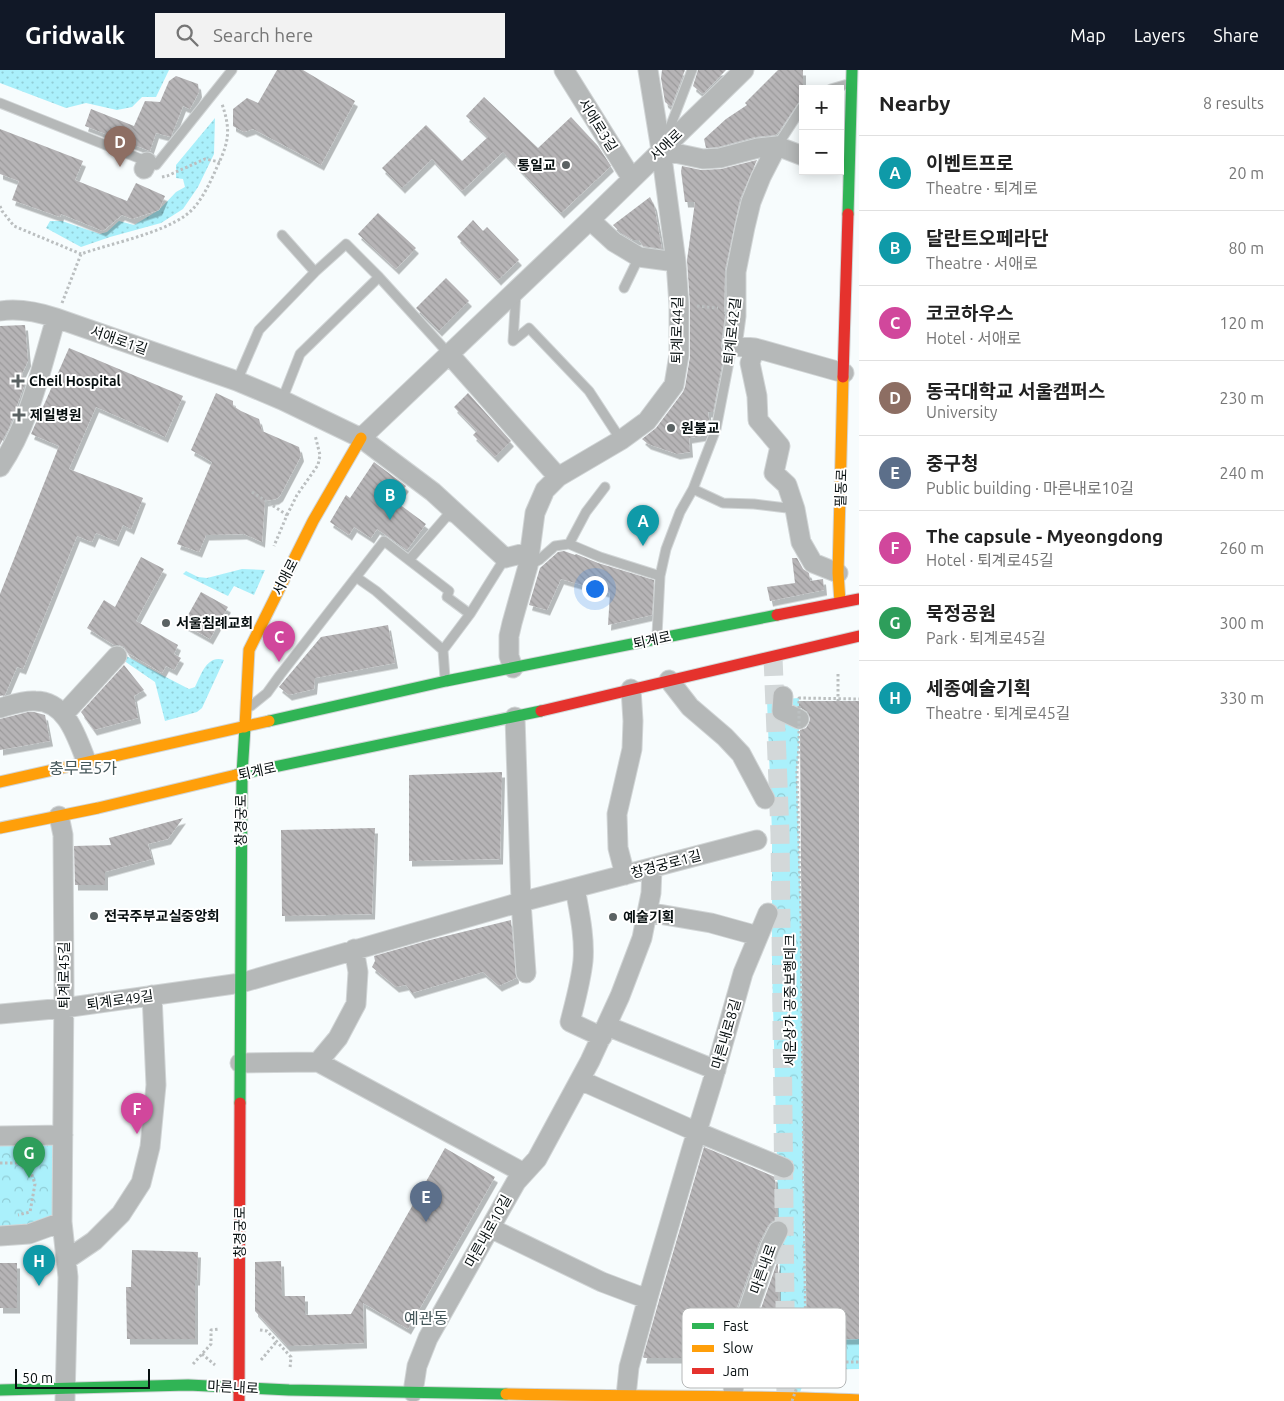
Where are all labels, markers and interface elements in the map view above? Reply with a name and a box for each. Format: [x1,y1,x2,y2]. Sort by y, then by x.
search box [155,13,505,58]
icon: search [173,21,201,49]
text: Gridwalk [25,22,125,49]
text: Search here [213,24,313,46]
text: Map [1070,25,1106,45]
text: Layers [1134,25,1185,45]
text: Share [1213,25,1259,45]
map controls [799,85,844,175]
button: + [799,85,844,130]
text: Nearby [879,91,950,115]
text: 8 results [1203,94,1264,112]
street label: 서애로3길 [575,96,621,154]
pin: D [104,126,136,167]
street label: 서애로 [647,126,686,164]
button: − [799,130,844,175]
text: 이벤트프로 [926,152,1013,174]
place label: 통일교 [517,157,556,173]
marker: 통일교 [560,159,572,171]
text: A [889,164,901,182]
text: 20 m [1228,164,1264,182]
text: Theatre · 퇴계로 [926,179,1038,197]
text: 달란트오페라단 [926,227,1048,249]
text: B [890,239,900,257]
text: 80 m [1228,239,1264,257]
text: Theatre · 서애로 [926,254,1038,272]
street label: 퇴계로44길 [668,296,686,364]
street label: 퇴계로42길 [721,297,743,365]
text: 코코하우스 [926,302,1013,324]
text: C [890,314,900,332]
text: 120 m [1219,314,1264,332]
street label: 서애로1길 [88,323,150,357]
text: Hotel · 서애로 [926,329,1021,347]
place label: Cheil Hospital [29,373,121,389]
marker: Cheil Hospital [11,374,25,388]
text: 동국대학교 서울캠퍼스 [926,380,1105,402]
text: D [889,389,901,407]
text: 230 m [1219,389,1264,407]
text: University [926,403,997,421]
place label: 제일병원 [30,407,82,423]
marker: 제일병원 [12,408,26,422]
place label: 원불교 [681,420,720,436]
marker: 원불교 [665,422,677,434]
text: 중구청 [926,452,978,474]
text: E [890,464,900,482]
text: 240 m [1219,464,1264,482]
street label: 필동로 [832,468,850,508]
pin: B [374,479,406,520]
text: Public building · 마른내로10길 [926,479,1134,497]
pin: A [627,505,659,546]
text: The capsule - Myeongdong [926,525,1163,547]
text: F [891,539,900,557]
text: 260 m [1219,539,1264,557]
text: Hotel · 퇴계로45길 [926,551,1054,569]
street label: 서애로 [269,556,301,598]
your location [582,576,608,602]
text: 묵정공원 [926,602,996,624]
text: G [889,614,901,632]
text: 300 m [1219,614,1264,632]
place label: 서울침례교회 [176,615,253,631]
marker: 서울침례교회 [160,617,172,629]
pin: C [263,621,295,662]
street label: 퇴계로 [631,628,673,652]
text: Park · 퇴계로45길 [926,629,1046,647]
text: 세종예술기획 [926,677,1031,699]
text: H [889,689,901,707]
text: 330 m [1219,689,1264,707]
text: Theatre · 퇴계로45길 [926,704,1070,722]
district label: 충무로5가 [49,759,117,777]
street label: 퇴계로 [236,759,278,783]
street label: 창경궁로 [233,794,249,846]
street label: 창경궁로1길 [629,847,703,881]
place label: 전국주부교실중앙회 [104,908,220,924]
place label: 예술기획 [623,909,675,925]
marker: 전국주부교실중앙회 [88,910,100,922]
marker: 예술기획 [607,911,619,923]
street label: 세운상가 공중보행데크 [782,934,798,1066]
street label: 퇴계로45길 [56,941,72,1009]
street label: 퇴계로49길 [86,987,154,1013]
street label: 마른내로8길 [708,997,744,1071]
pin: F [121,1093,153,1134]
pin: G [13,1137,45,1178]
pin: E [410,1181,442,1222]
street label: 마른내로10길 [462,1192,514,1270]
street label: 창경궁로 [232,1206,248,1258]
street label: 마른내로 [747,1242,779,1296]
pin: H [23,1245,55,1286]
legend [682,1308,846,1388]
district label: 예관동 [404,1309,448,1327]
text: Fast [723,1318,749,1334]
text: Slow [723,1340,753,1356]
text: Jam [723,1363,749,1379]
scale bar [15,1366,150,1389]
text: 50 m [22,1370,53,1386]
street label: 마른내로 [207,1378,259,1396]

